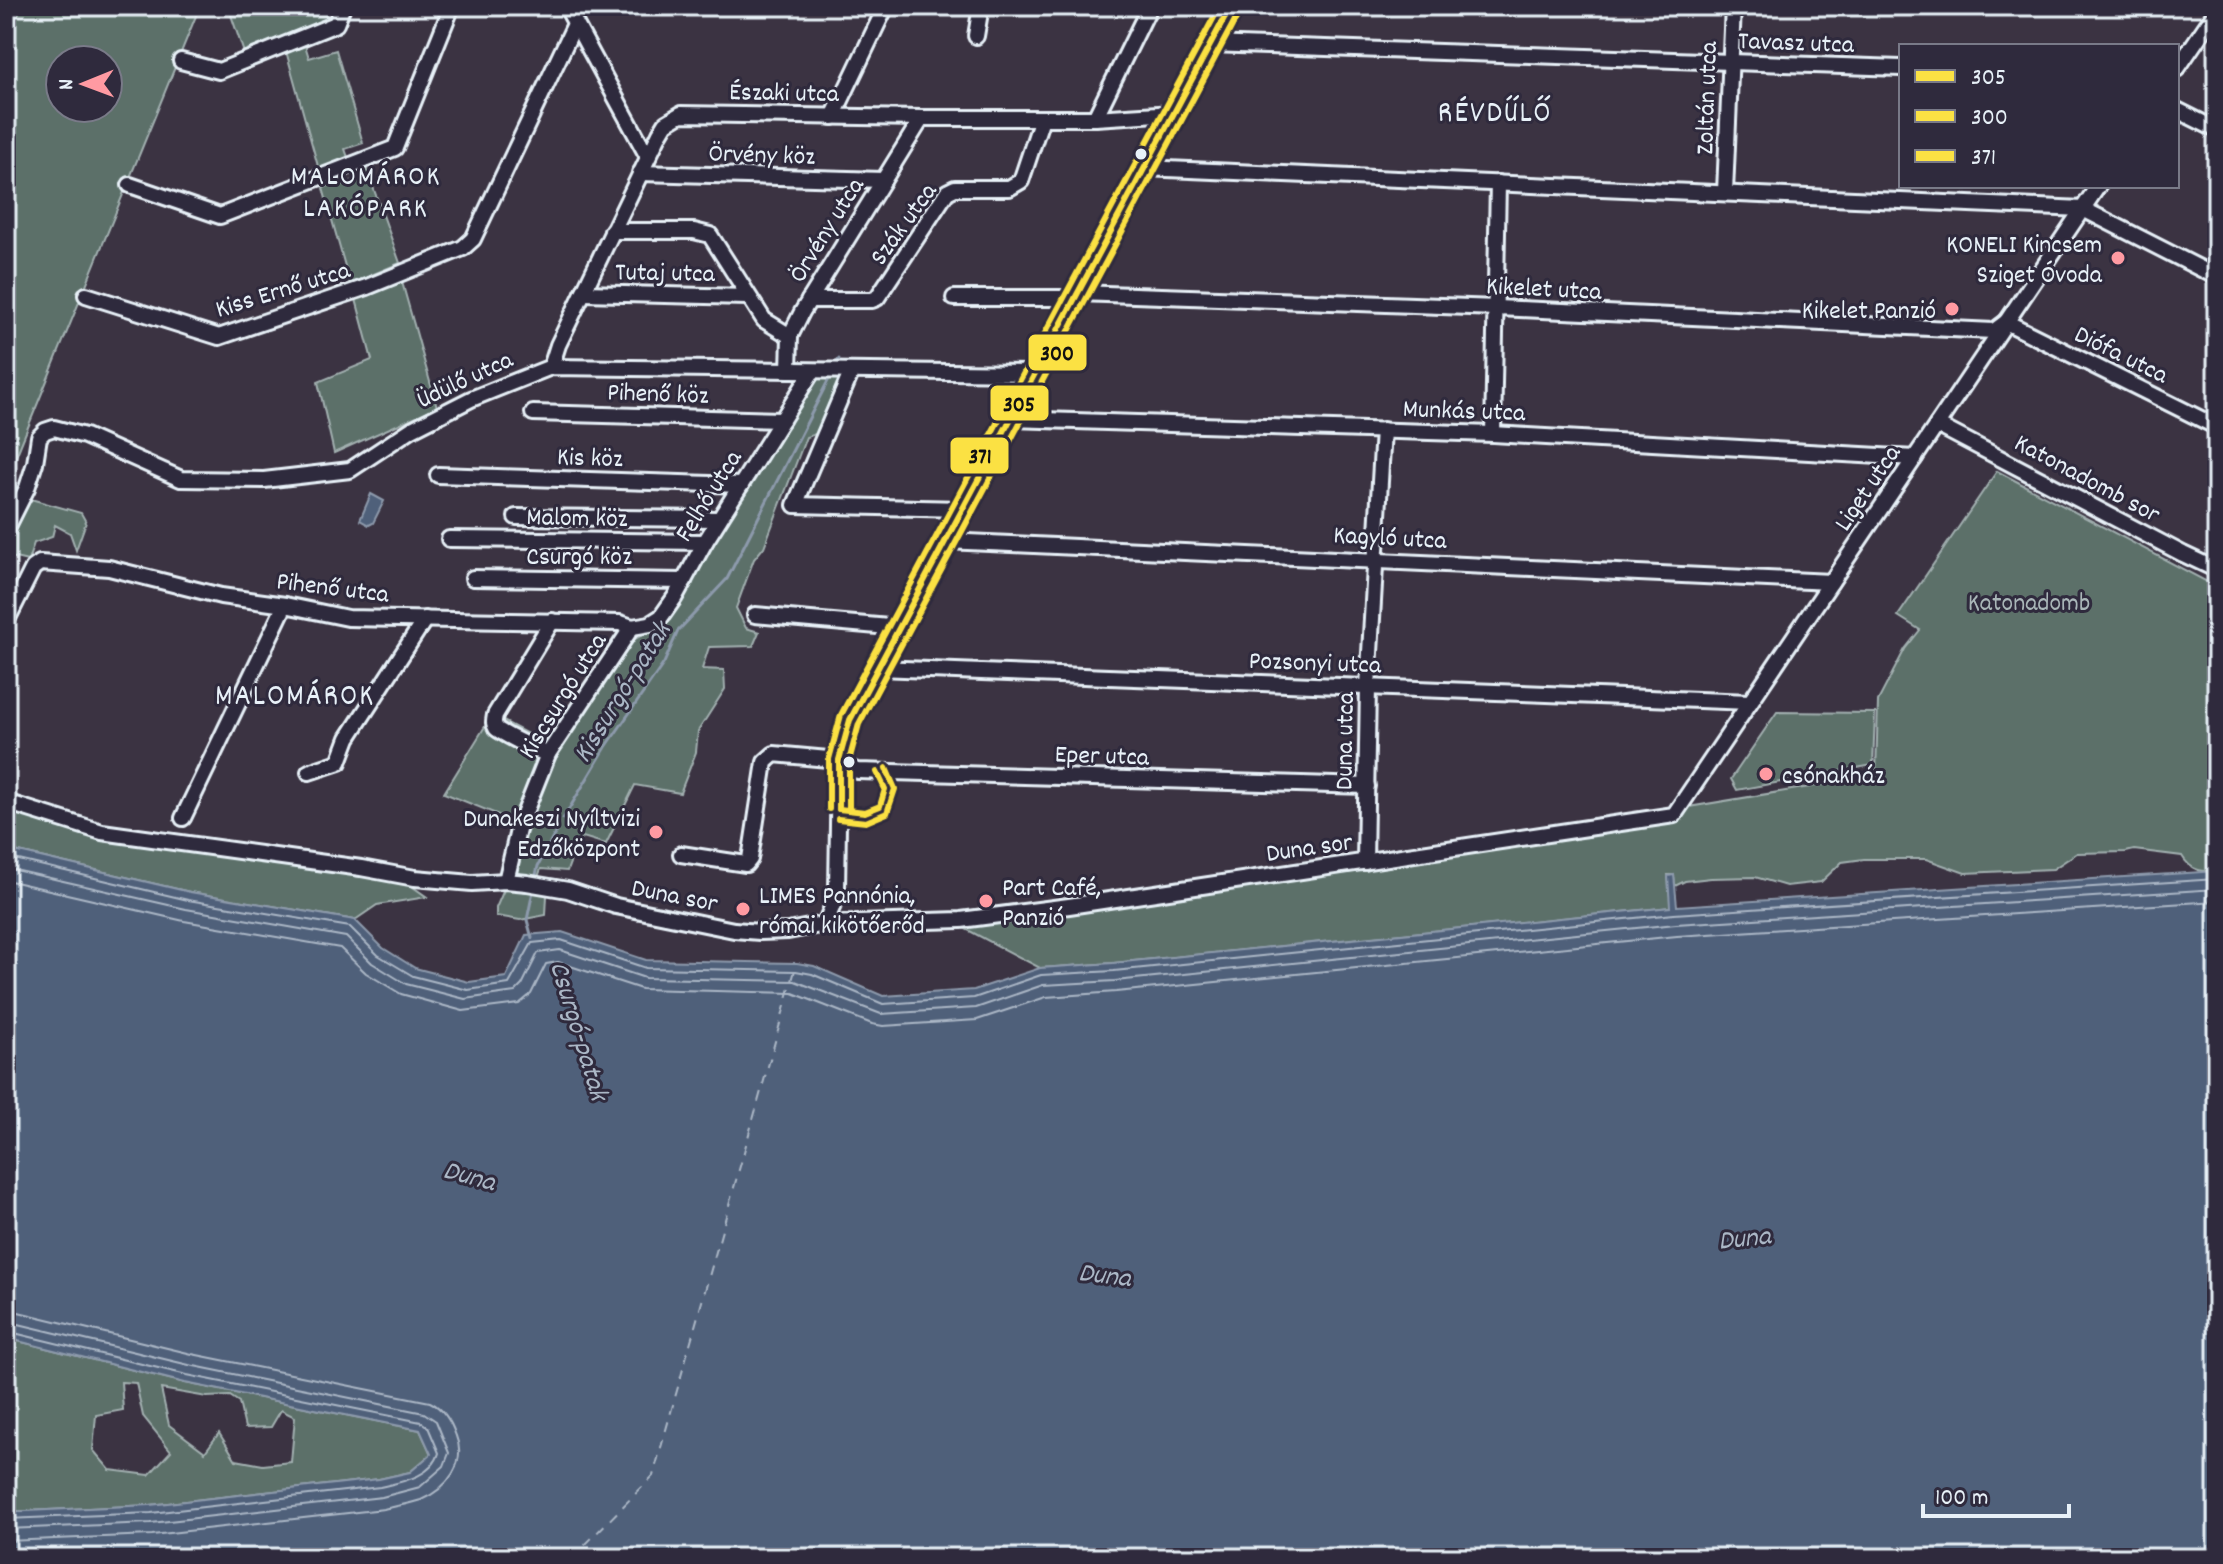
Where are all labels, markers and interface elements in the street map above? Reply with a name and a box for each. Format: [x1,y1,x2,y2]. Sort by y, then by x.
street label: Tavasz utca [1737,24,1855,65]
street label: Zoltán utca [1688,40,1729,155]
north arrow [44,44,124,124]
legend [1899,44,2179,188]
text: 305 [1971,62,2006,96]
street label: Északi utca [729,75,840,114]
text: N [52,78,83,90]
district label: RÉVDŰLŐ [1438,94,1552,137]
text: 300 [1971,102,2008,136]
street label: Örvény köz [708,136,816,177]
text: 371 [1971,142,1996,176]
unlabelled marker [1133,146,1149,162]
district label: MALOMÁROK LAKÓPARK [291,159,441,231]
street label: Örvény utca [781,170,875,291]
street label: Szák utca [862,175,948,274]
place label: KONELI Kincsem Sziget Óvoda [1946,228,2103,295]
marker: KONELI Kincsem Sziget Óvoda [2109,249,2127,267]
street label: Kiss Ernő utca [211,253,356,329]
street label: Tutaj utca [615,255,716,294]
street label: Kikelet utca [1485,269,1603,312]
place label: Kikelet Panzió [1802,294,1936,331]
marker: Kikelet Panzió [1943,300,1961,318]
street label: Diófa utca [2067,317,2174,395]
line badge: 300 [1027,333,1088,372]
text: 300 [1040,340,1074,371]
street label: Üdülő utca [411,342,520,420]
street label: Pihenő köz [606,375,709,416]
line badge: 305 [989,384,1050,422]
text: 305 [1003,391,1035,422]
street label: Munkás utca [1402,392,1527,433]
street label: Katonadomb sor [2007,426,2166,534]
line badge: 371 [949,436,1010,475]
street label: Liget utca [1826,438,1912,540]
street label: Kis köz [556,440,624,479]
street label: Felhő utca [667,443,753,550]
text: 371 [968,443,992,474]
street label: Malom köz [526,500,628,539]
street label: Kagyló utca [1332,518,1448,561]
street label: Csurgó köz [526,540,632,577]
street label: Pihenő utca [274,564,392,615]
park label: Katonadomb [1968,586,2090,623]
water label: Kissurgó-patak [565,613,685,772]
street label: Kiscsurgó utca [511,626,618,767]
street label: Pozsonyi utca [1248,644,1383,685]
district label: MALOMÁROK [215,677,375,720]
street label: Duna utca [1327,691,1366,790]
street label: Eper utca [1054,737,1150,778]
unlabelled marker [841,754,857,770]
place label: csónakház [1782,759,1885,796]
marker: csónakház [1757,765,1775,783]
place label: Dunakeszi Nyíltvizi Edzőközpont [463,802,640,869]
marker: Dunakeszi Nyíltvizi Edzőközpont [647,823,665,841]
street label: Duna sor [1264,825,1355,874]
street label: Duna sor [628,871,721,924]
place label: Part Café, Panzió [1002,871,1102,938]
place label: LIMES Pannónia, római kikötőerőd [759,879,925,946]
marker: Part Café, Panzió [977,892,995,910]
marker: LIMES Pannónia, római kikötőerőd [734,900,752,918]
water label: Csurgó-patak [536,957,617,1108]
water label: Duna [438,1153,501,1205]
water label: Duna [1716,1218,1775,1264]
water label: Duna [1076,1255,1135,1301]
scale bar [1923,1468,2069,1518]
text: 100 m [1935,1482,1988,1516]

